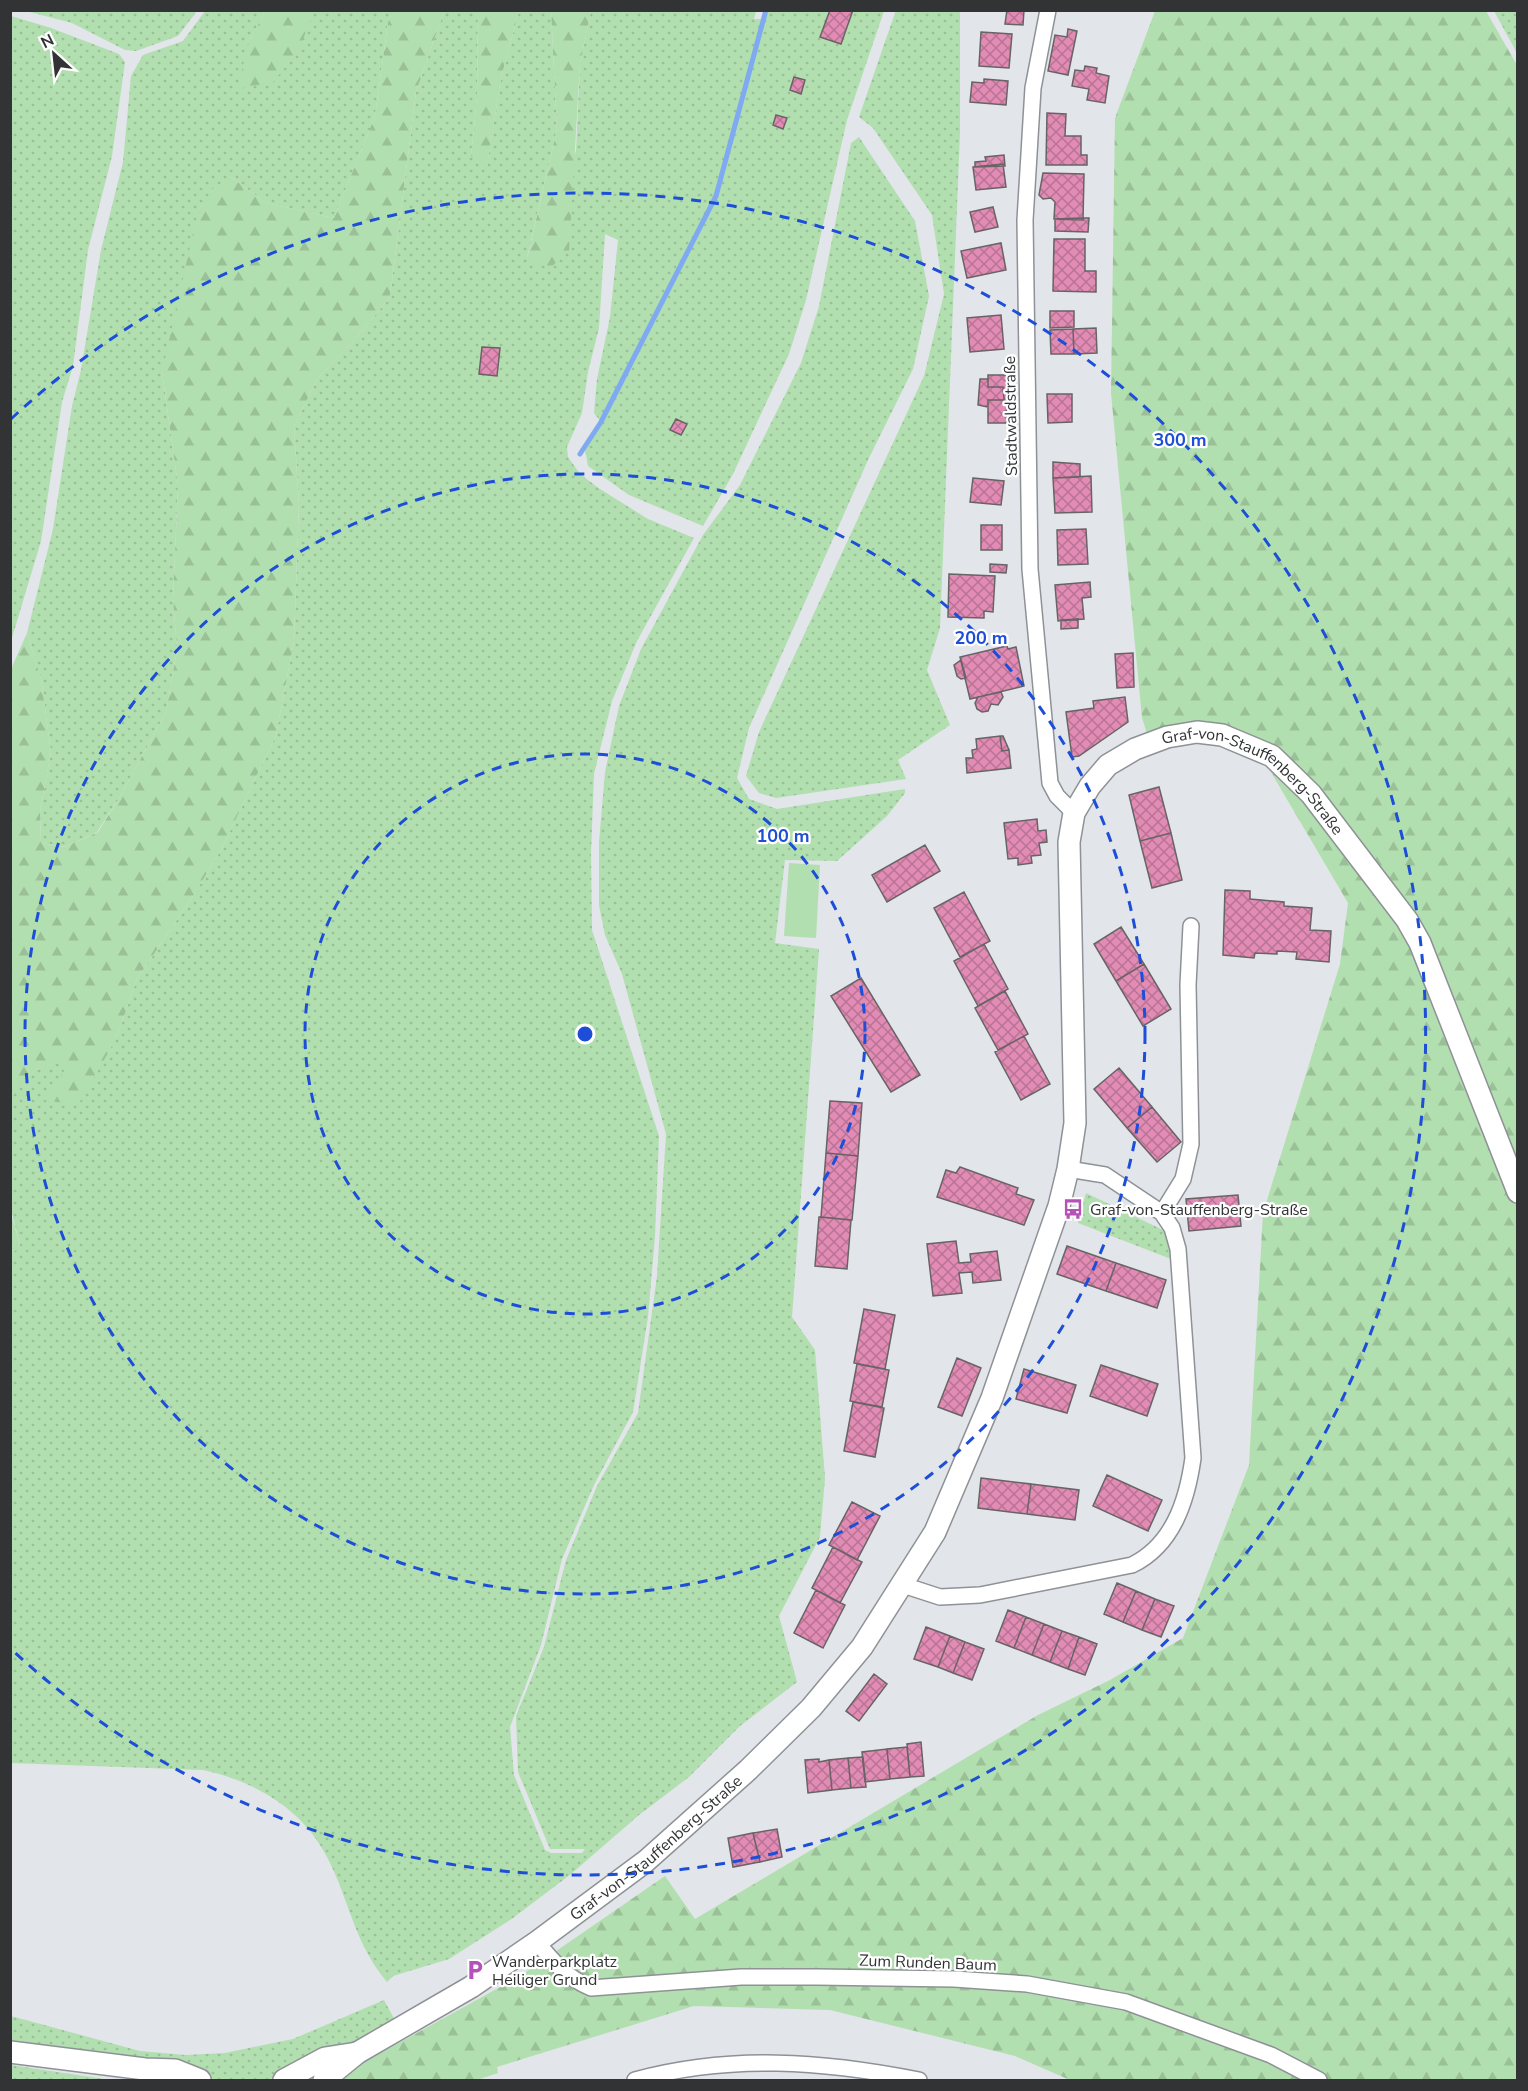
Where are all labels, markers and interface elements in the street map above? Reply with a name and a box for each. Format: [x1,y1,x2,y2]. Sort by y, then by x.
north arrow [24,24,84,84]
text: N [37,29,58,54]
street label: Stadtwaldstraße [999,356,1023,476]
text: 300 m [1153,428,1207,452]
text: 200 m [954,626,1008,650]
street label: Graf-von-Stauffenberg-Straße [1160,722,1348,840]
text: 100 m [756,824,810,848]
centre of rings [575,1024,595,1044]
bus stop icon: Graf-von-Stauffenberg-Straße [1061,1197,1085,1221]
place label: Graf-von-Stauffenberg-Straße [1090,1199,1308,1221]
street label: Graf-von-Stauffenberg-Straße [565,1770,747,1926]
street label: Zum Runden Baum [859,1950,997,1976]
place label: Wanderparkplatz Heiliger Grund [492,1951,617,1991]
parking icon: Wanderparkplatz Heiliger Grund [463,1958,487,1982]

